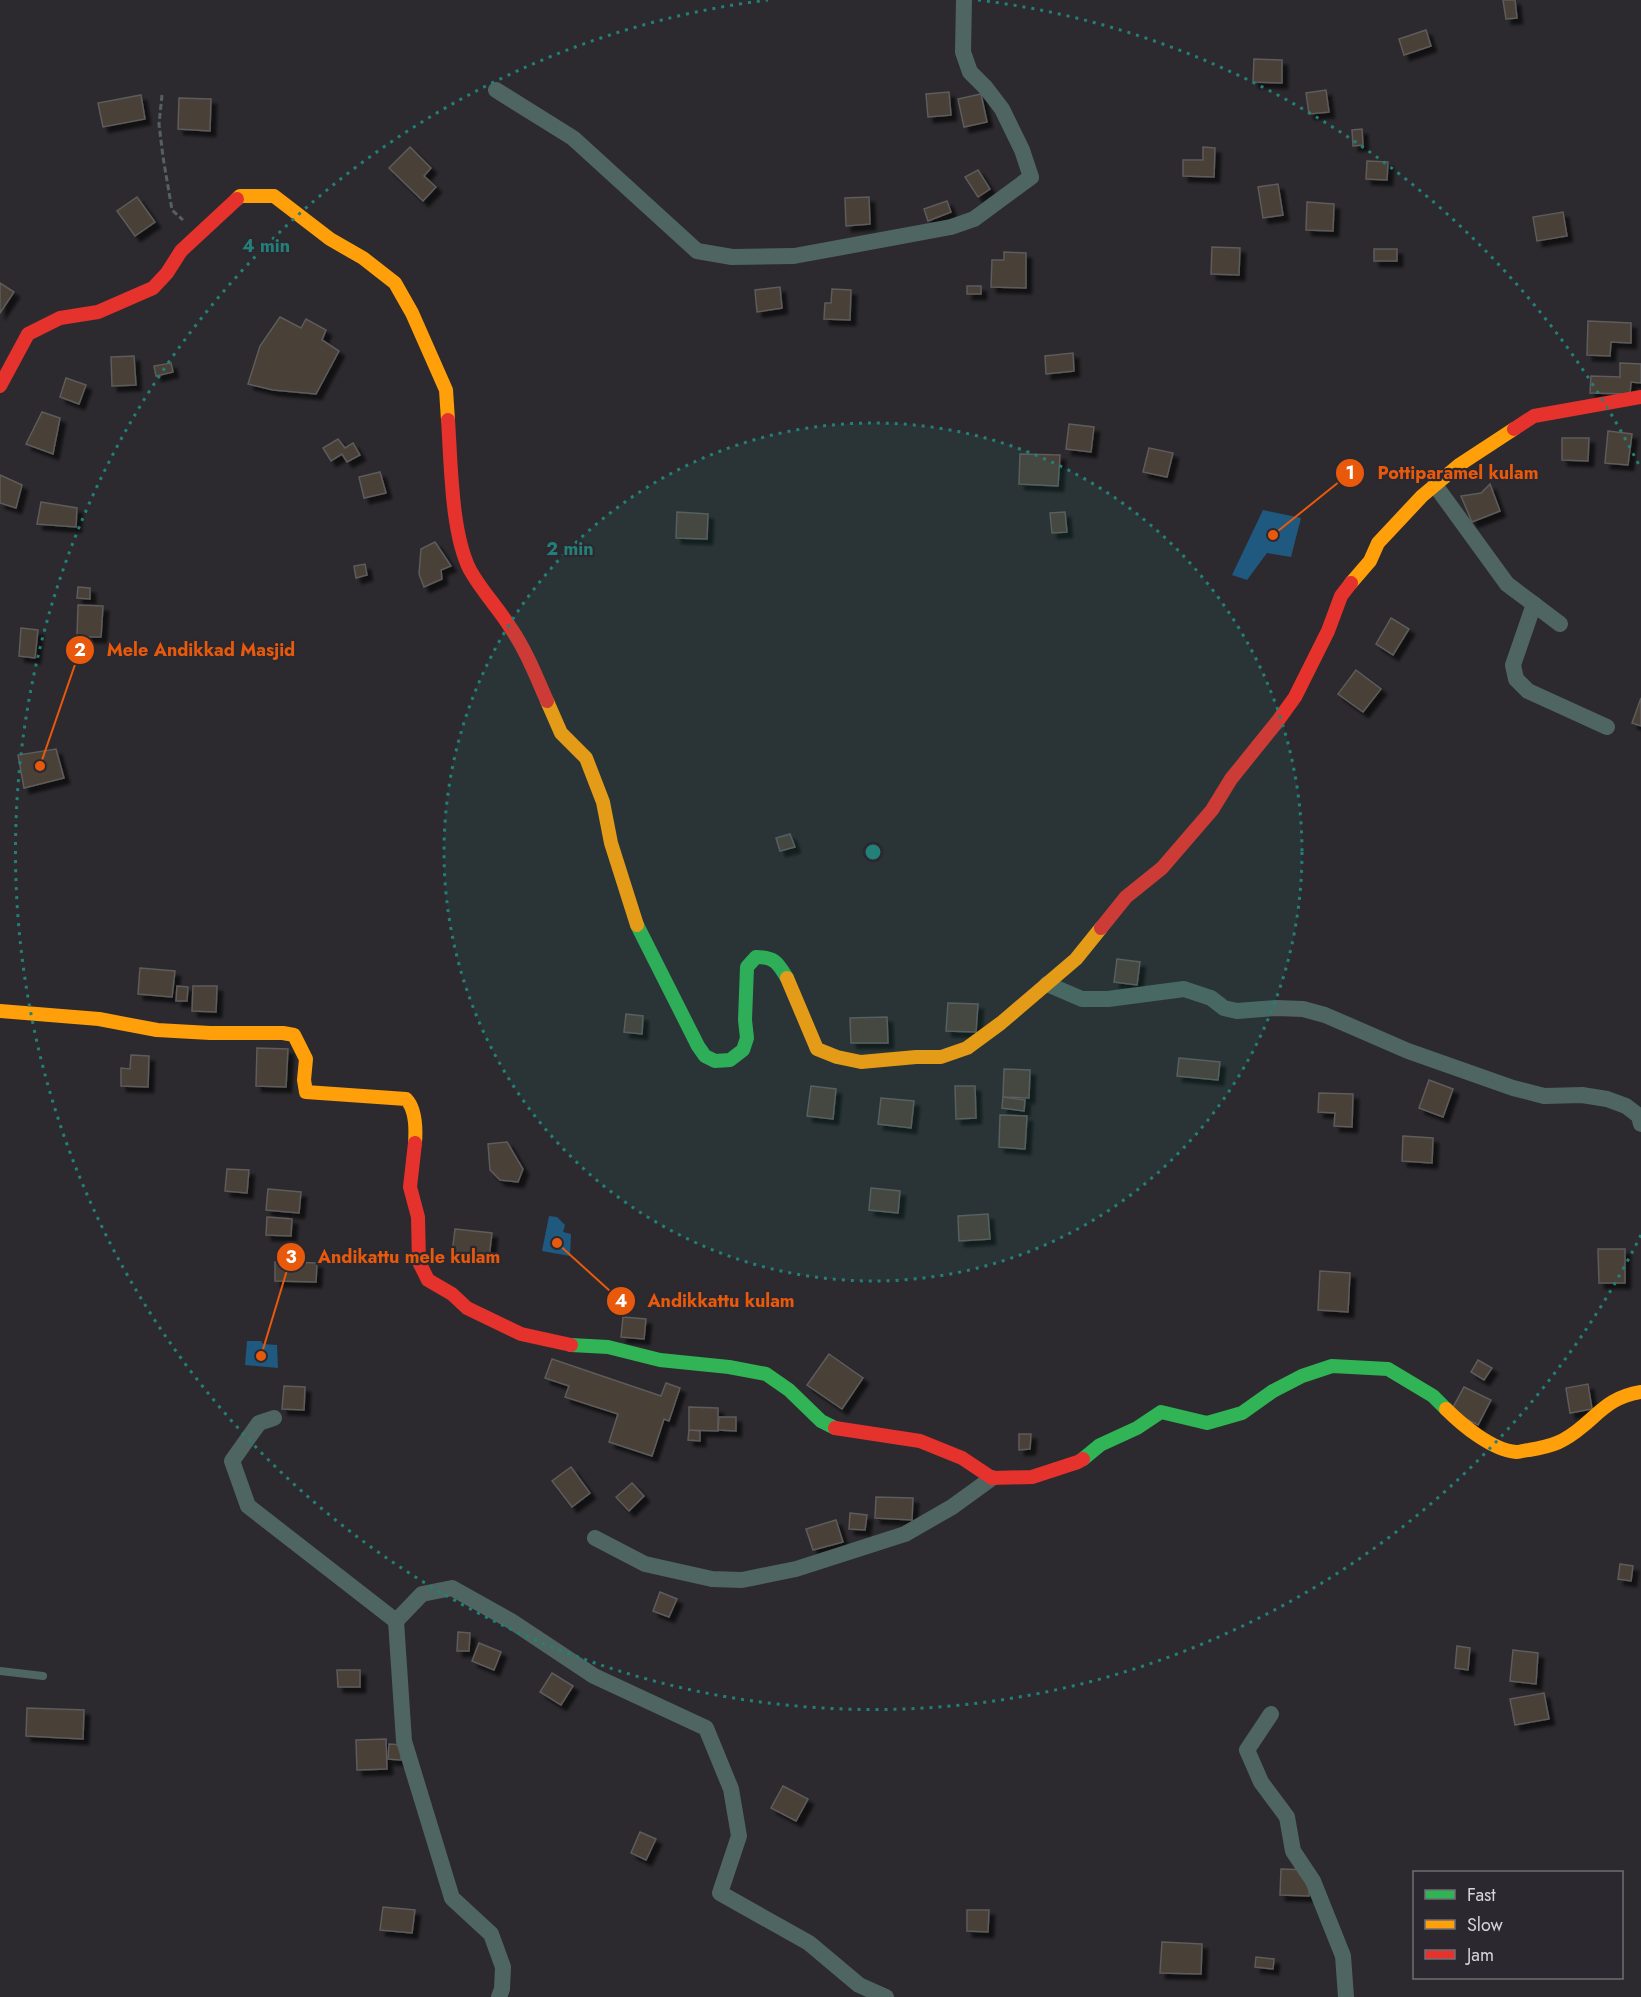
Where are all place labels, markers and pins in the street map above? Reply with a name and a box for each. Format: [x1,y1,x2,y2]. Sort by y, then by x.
callout: Pottiparamel kulam [1335,455,1550,491]
callout: Mele Andikkad Masjid [65,632,308,668]
centre of rings [863,842,883,862]
callout: Andikattu mele kulam [276,1239,512,1275]
callout: Andikkattu kulam [606,1283,807,1319]

